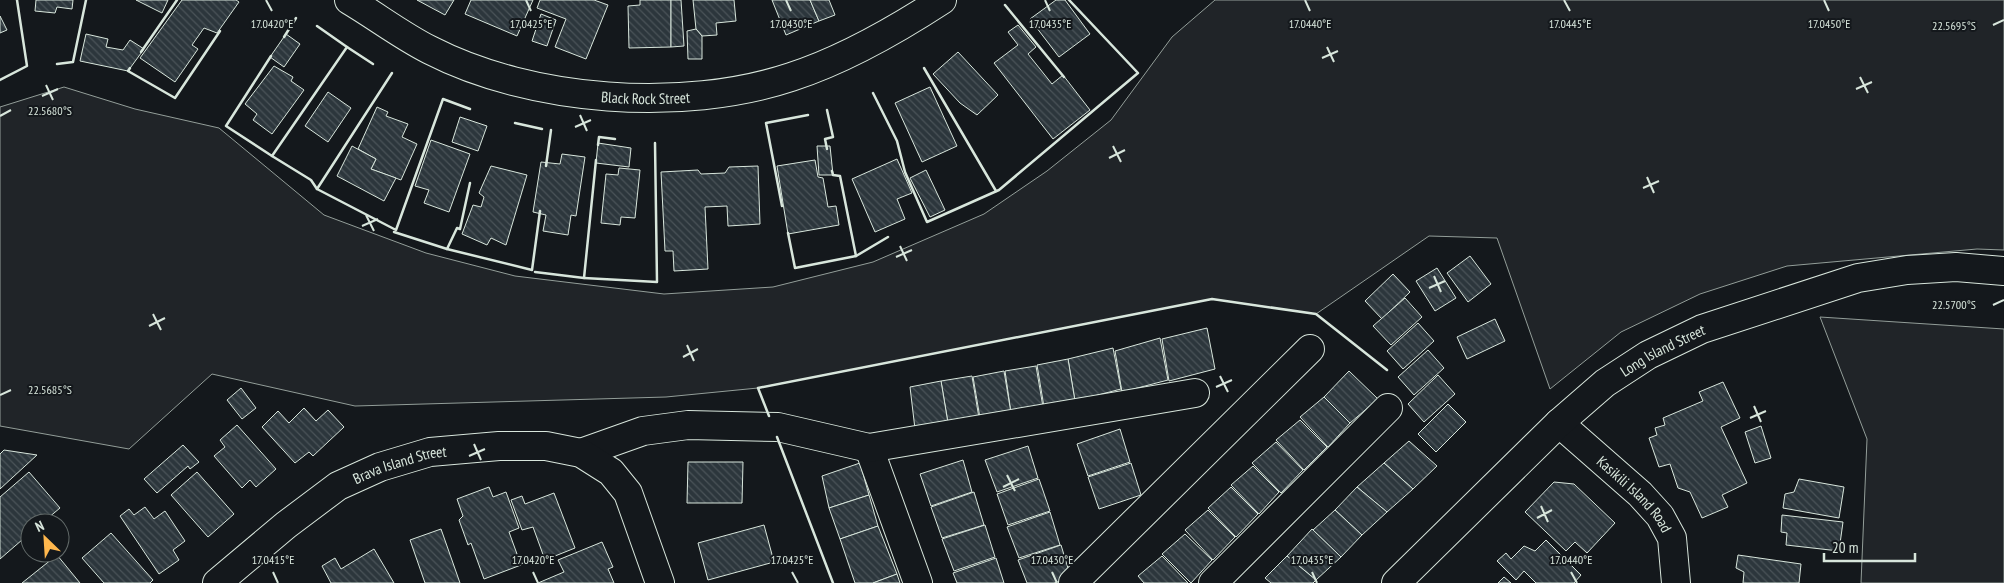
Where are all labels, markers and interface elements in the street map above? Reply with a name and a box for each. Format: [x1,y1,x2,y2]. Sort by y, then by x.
text: 17.0420°E [251,16,293,31]
text: 17.0425°E [510,16,552,31]
text: 17.0430°E [770,16,812,31]
text: 17.0435°E [1029,16,1071,31]
text: 17.0440°E [1289,16,1331,31]
text: 17.0445°E [1549,16,1591,31]
text: 17.0450°E [1808,16,1850,31]
text: 22.5695°S [1932,18,1976,33]
street label: Black Rock Street [600,87,691,108]
text: 22.5680°S [28,103,72,118]
text: 22.5700°S [1932,297,1976,312]
street label: Long Island Street [1616,319,1707,380]
text: 22.5685°S [28,382,72,397]
street label: Brava Island Street [350,441,447,488]
street label: Kasikili Island Road [1593,451,1676,535]
north arrow [20,513,70,563]
text: N [32,516,47,536]
scale bar [1824,530,1915,562]
text: 20 m [1832,538,1858,557]
text: 17.0415°E [252,552,294,567]
text: 17.0420°E [512,552,554,567]
text: 17.0425°E [771,552,813,567]
text: 17.0430°E [1031,552,1073,567]
text: 17.0435°E [1291,552,1333,567]
text: 17.0440°E [1550,552,1592,567]

